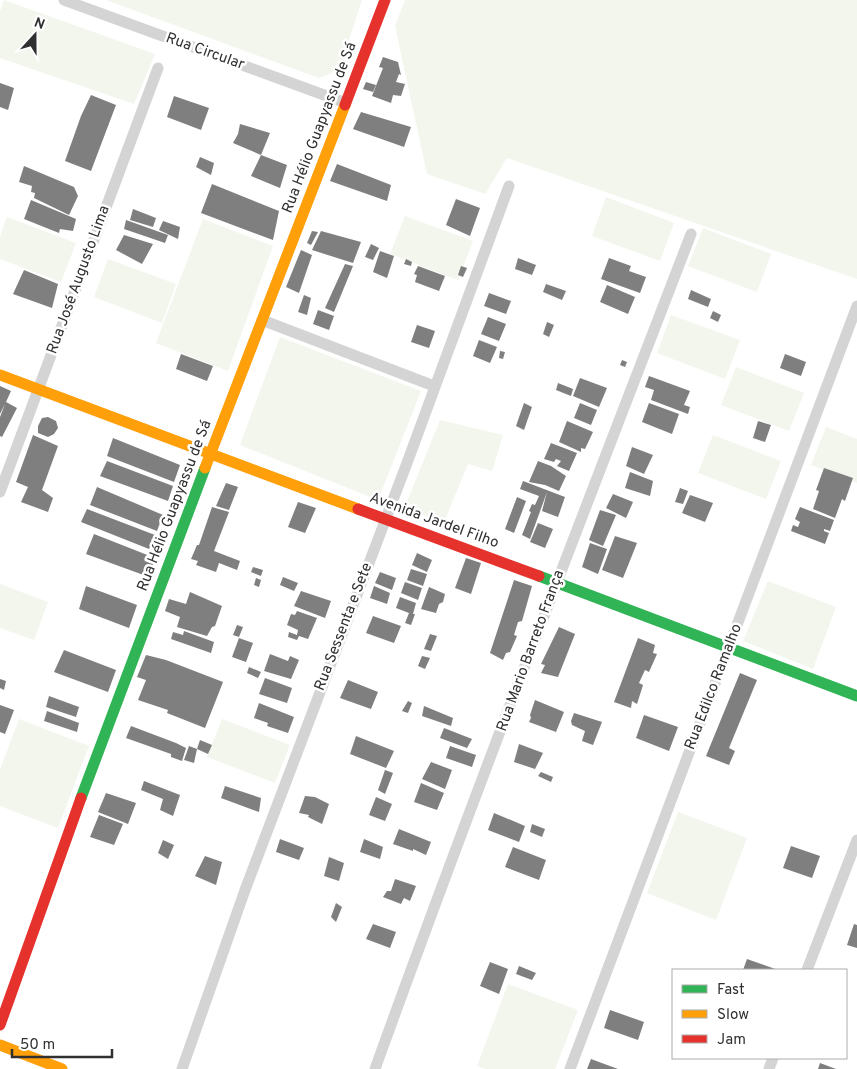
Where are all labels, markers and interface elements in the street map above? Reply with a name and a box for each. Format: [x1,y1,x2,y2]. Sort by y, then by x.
north arrow [10,10,60,60]
text: N [31,15,47,34]
street label: Rua Circular [163,29,247,75]
street label: Rua Hélio Guapyassu de Sá [279,40,361,216]
street label: Rua José Augusto Lima [43,203,115,357]
street label: Rua Hélio Guapyassu de Sá [134,418,216,594]
street label: Avenida Jardel Filho [367,489,501,553]
street label: Rua Sessenta e Sete [311,560,377,694]
street label: Rua Mario Barreto França [493,568,569,734]
street label: Rua Edilco Ramalho [681,621,747,753]
legend [672,969,847,1059]
text: Fast [717,981,745,1000]
text: Slow [717,1006,749,1025]
scale bar [12,1026,112,1058]
text: Jam [717,1031,746,1050]
text: 50 m [20,1036,55,1055]

